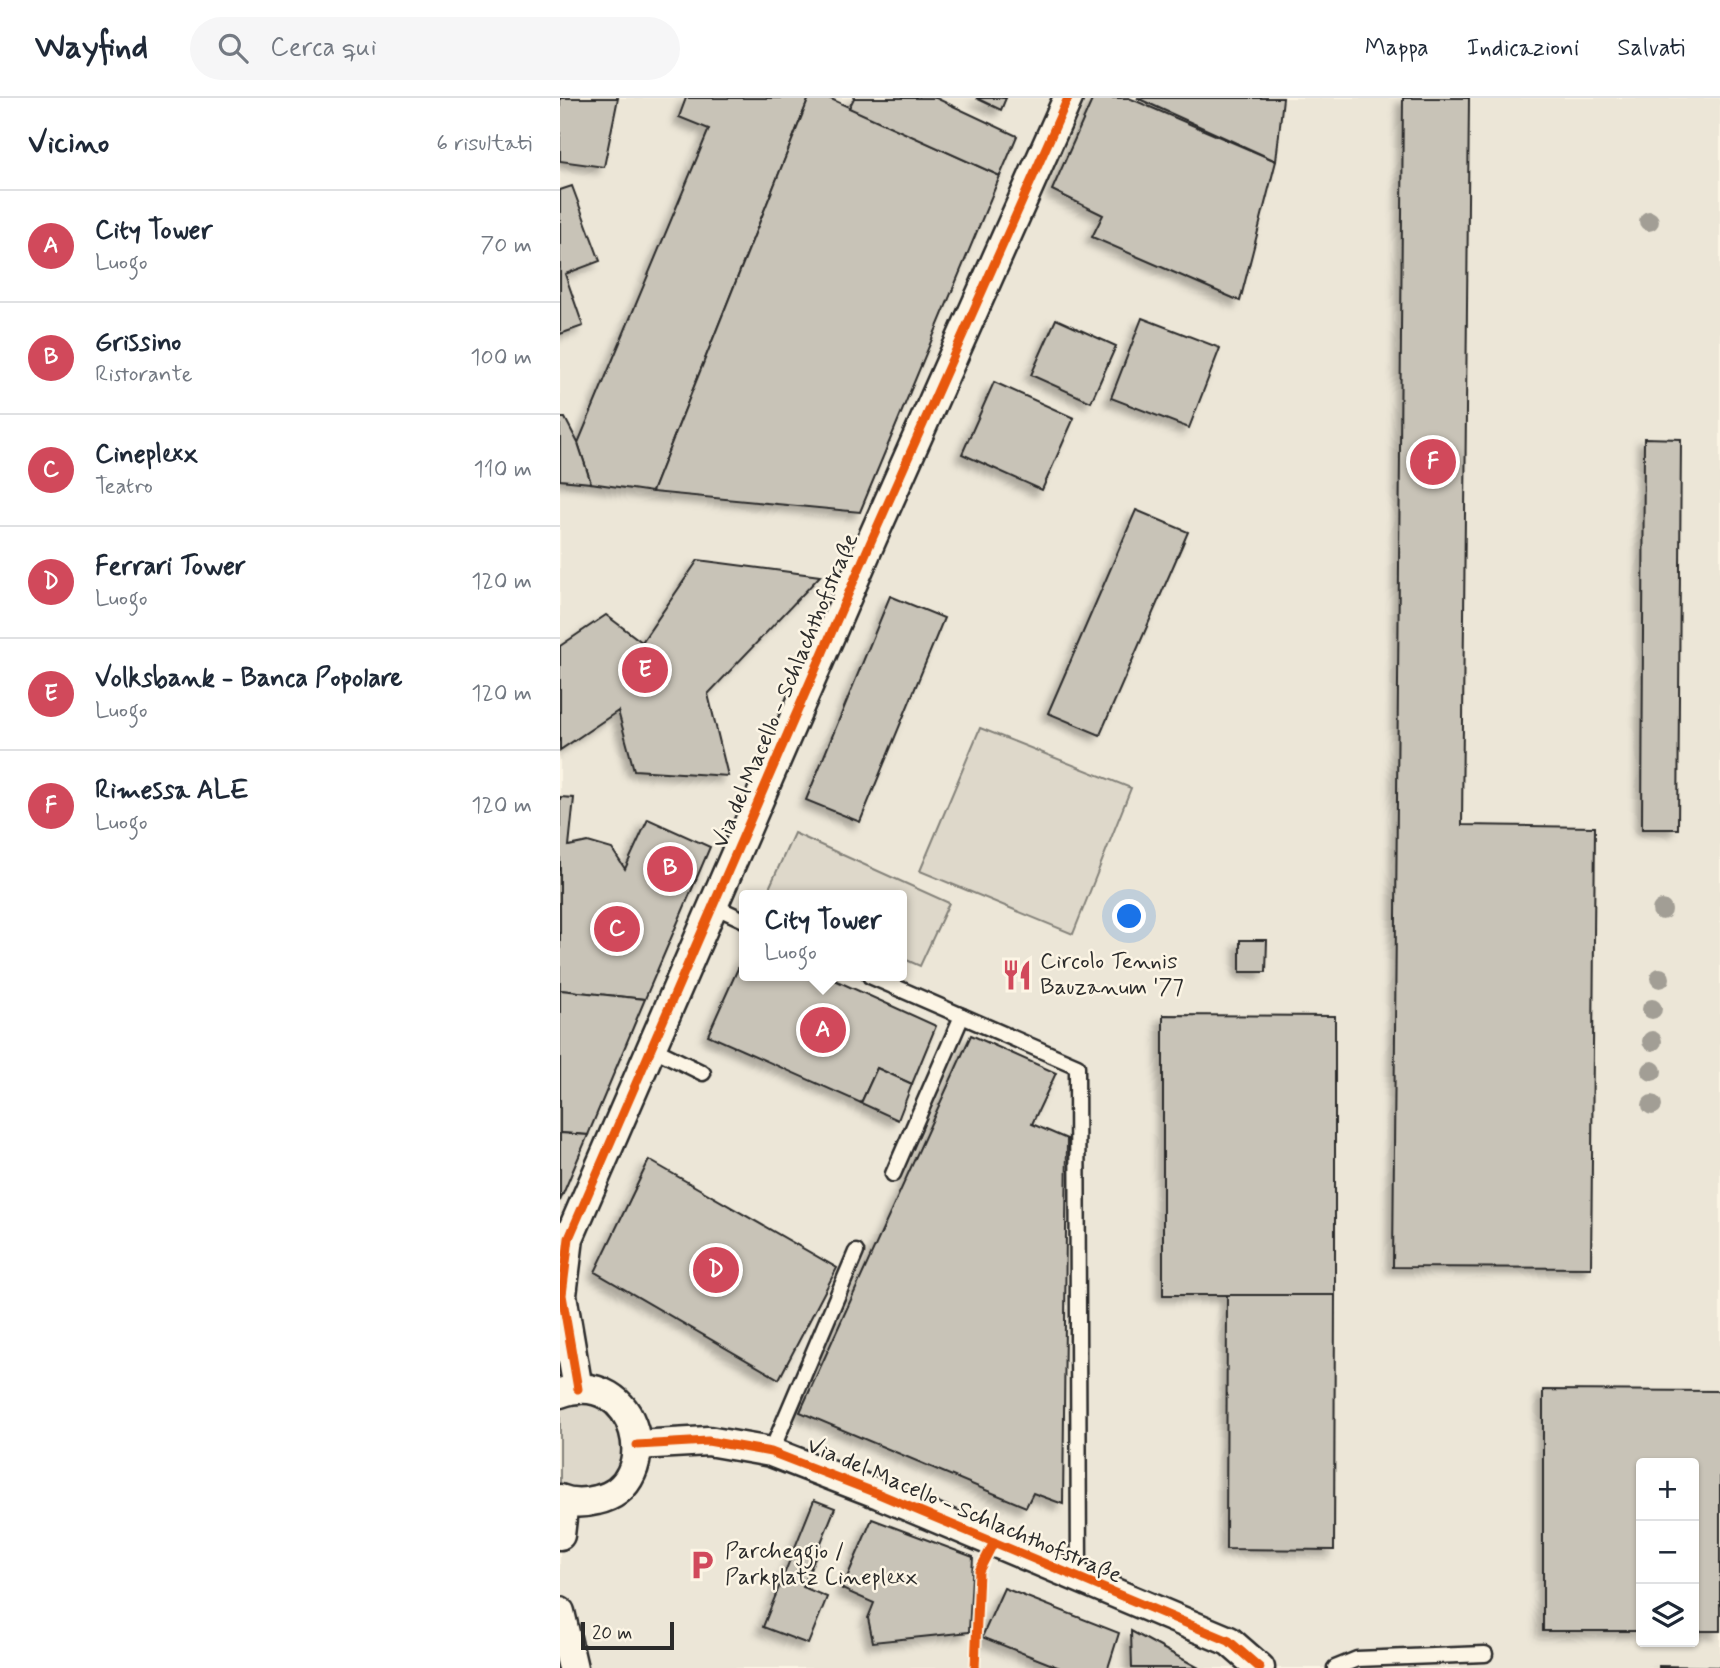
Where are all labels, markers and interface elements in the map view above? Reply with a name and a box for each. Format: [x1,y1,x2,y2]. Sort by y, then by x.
search box [190,17,680,80]
text: Wayfind [35,26,148,70]
icon: search [214,29,252,67]
text: Cerca qui [270,31,377,65]
text: Mappa [1365,33,1429,64]
text: Indicazioni [1467,33,1579,64]
text: Salvati [1617,33,1685,64]
text: Vicino [28,124,109,163]
text: 6 risultati [436,129,532,159]
text: City Tower [95,214,213,248]
text: A [43,231,59,261]
text: 70 m [480,231,532,261]
text: Luogo [95,248,148,278]
text: Grissino [95,326,181,360]
text: B [44,343,58,373]
text: 100 m [470,343,532,373]
text: Ristorante [95,360,193,390]
pin: F [1410,436,1456,488]
text: Cineplexx [95,438,198,472]
text: C [43,455,59,485]
text: 110 m [473,455,532,485]
text: Teatro [95,472,153,502]
street label: Via del Macello - Schlachthofstraße [706,529,866,853]
text: Ferrari Tower [95,550,246,584]
text: D [43,567,59,597]
text: 120 m [471,567,532,597]
text: Luogo [95,584,148,614]
pin: E [622,644,668,696]
text: Volksbank - Banca Popolare [95,662,403,696]
text: E [44,679,58,709]
text: 120 m [471,679,532,709]
text: Luogo [95,696,148,726]
text: Rimessa ALE [95,774,248,808]
text: F [45,791,57,821]
text: 120 m [471,791,532,821]
text: Luogo [95,808,148,838]
pin: B [647,843,693,895]
popup [739,890,907,981]
your location [1112,899,1146,933]
pin: C [594,903,640,955]
text: City Tower [764,904,882,938]
text: Luogo [764,938,817,968]
place label: Circolo Tennis Bauzanum '77 [1040,947,1184,1003]
restaurant icon: Circolo Tennis Bauzanum '77 [1000,958,1034,992]
pin: A [800,1004,846,1056]
pin: D [693,1244,739,1296]
street label: Via del Macello - Schlachthofstraße [802,1431,1126,1591]
map controls [1636,1458,1699,1647]
button: + [1636,1458,1699,1521]
button: − [1636,1521,1699,1584]
place label: Parcheggio / Parkplatz Cineplexx [725,1537,918,1593]
parking icon: Parcheggio / Parkplatz Cineplexx [685,1548,719,1582]
button: layers [1636,1584,1699,1647]
scale bar [581,1619,674,1651]
text: 20 m [592,1621,632,1646]

